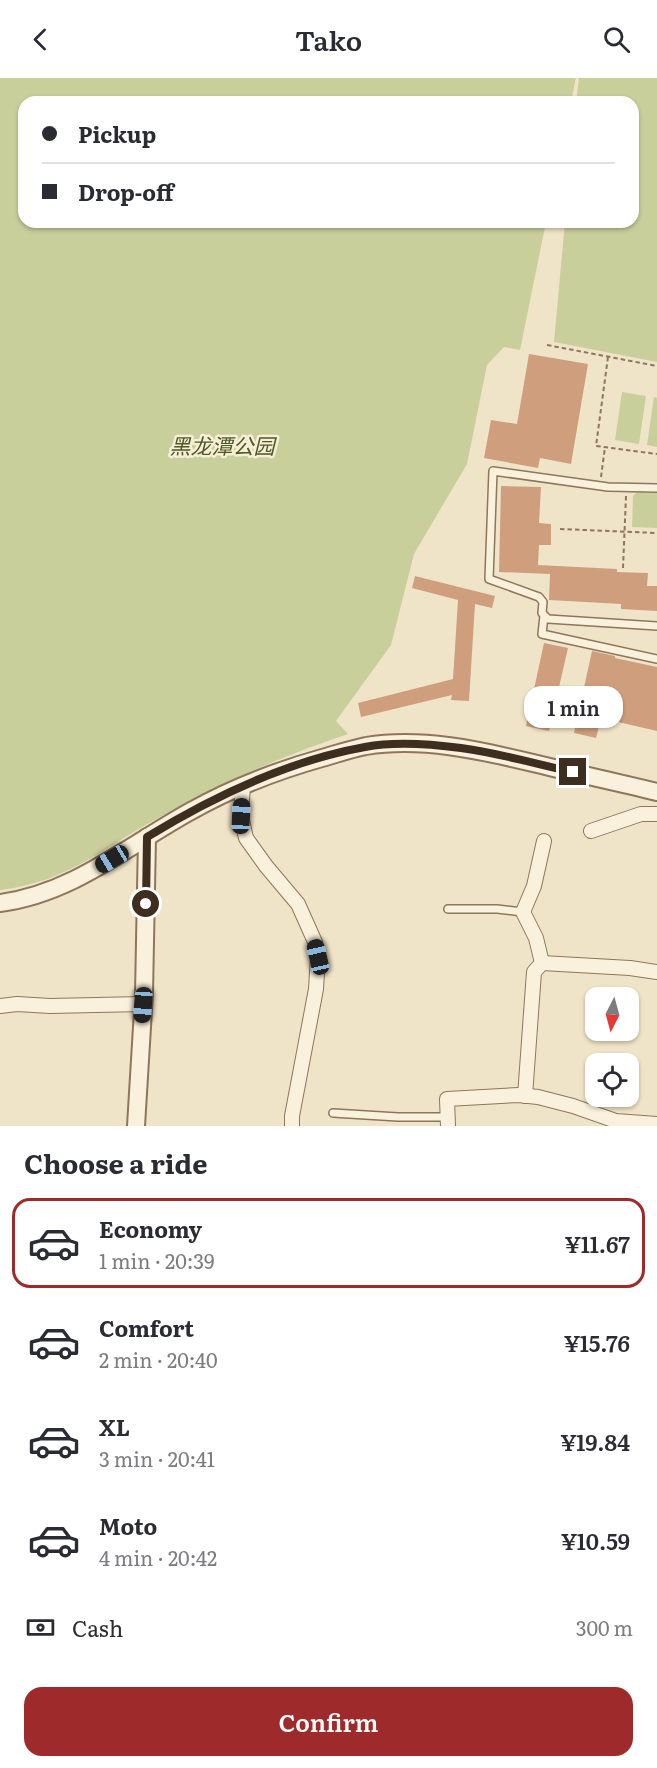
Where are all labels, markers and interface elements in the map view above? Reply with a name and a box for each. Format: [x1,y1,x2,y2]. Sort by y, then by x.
text: Tako [295,19,362,59]
icon: back [24,23,57,56]
icon: search [600,23,633,56]
text: Pickup [78,117,156,150]
text: Drop-off [78,175,174,208]
park label: 黑龙潭公园 [170,429,277,460]
callout: 1 min [524,685,622,727]
text: 1 min [547,692,600,722]
route end [559,758,586,785]
car [231,798,251,834]
car [92,842,132,876]
route start [132,890,159,917]
car [305,937,331,977]
car [133,986,153,1024]
north arrow [585,987,639,1041]
map controls [585,987,639,1107]
button: locate [585,1053,639,1107]
text: Choose a ride [24,1142,207,1182]
text: Economy [99,1212,202,1245]
icon: car [27,1216,81,1270]
text: ¥11.67 [565,1227,630,1260]
text: 1 min · 20:39 [99,1245,215,1275]
text: Comfort [99,1311,194,1344]
icon: car [27,1315,81,1369]
text: ¥15.76 [564,1326,630,1359]
text: 2 min · 20:40 [99,1344,218,1374]
text: XL [99,1410,130,1443]
icon: car [27,1414,81,1468]
text: ¥19.84 [560,1425,630,1458]
text: 3 min · 20:41 [99,1443,215,1473]
text: Moto [99,1509,157,1542]
icon: car [27,1513,81,1567]
text: ¥10.59 [561,1524,630,1557]
text: 4 min · 20:42 [99,1542,217,1572]
icon: cash [24,1611,57,1644]
text: Cash [72,1611,123,1644]
text: 300 m [576,1612,633,1642]
button: Confirm [24,1687,633,1756]

